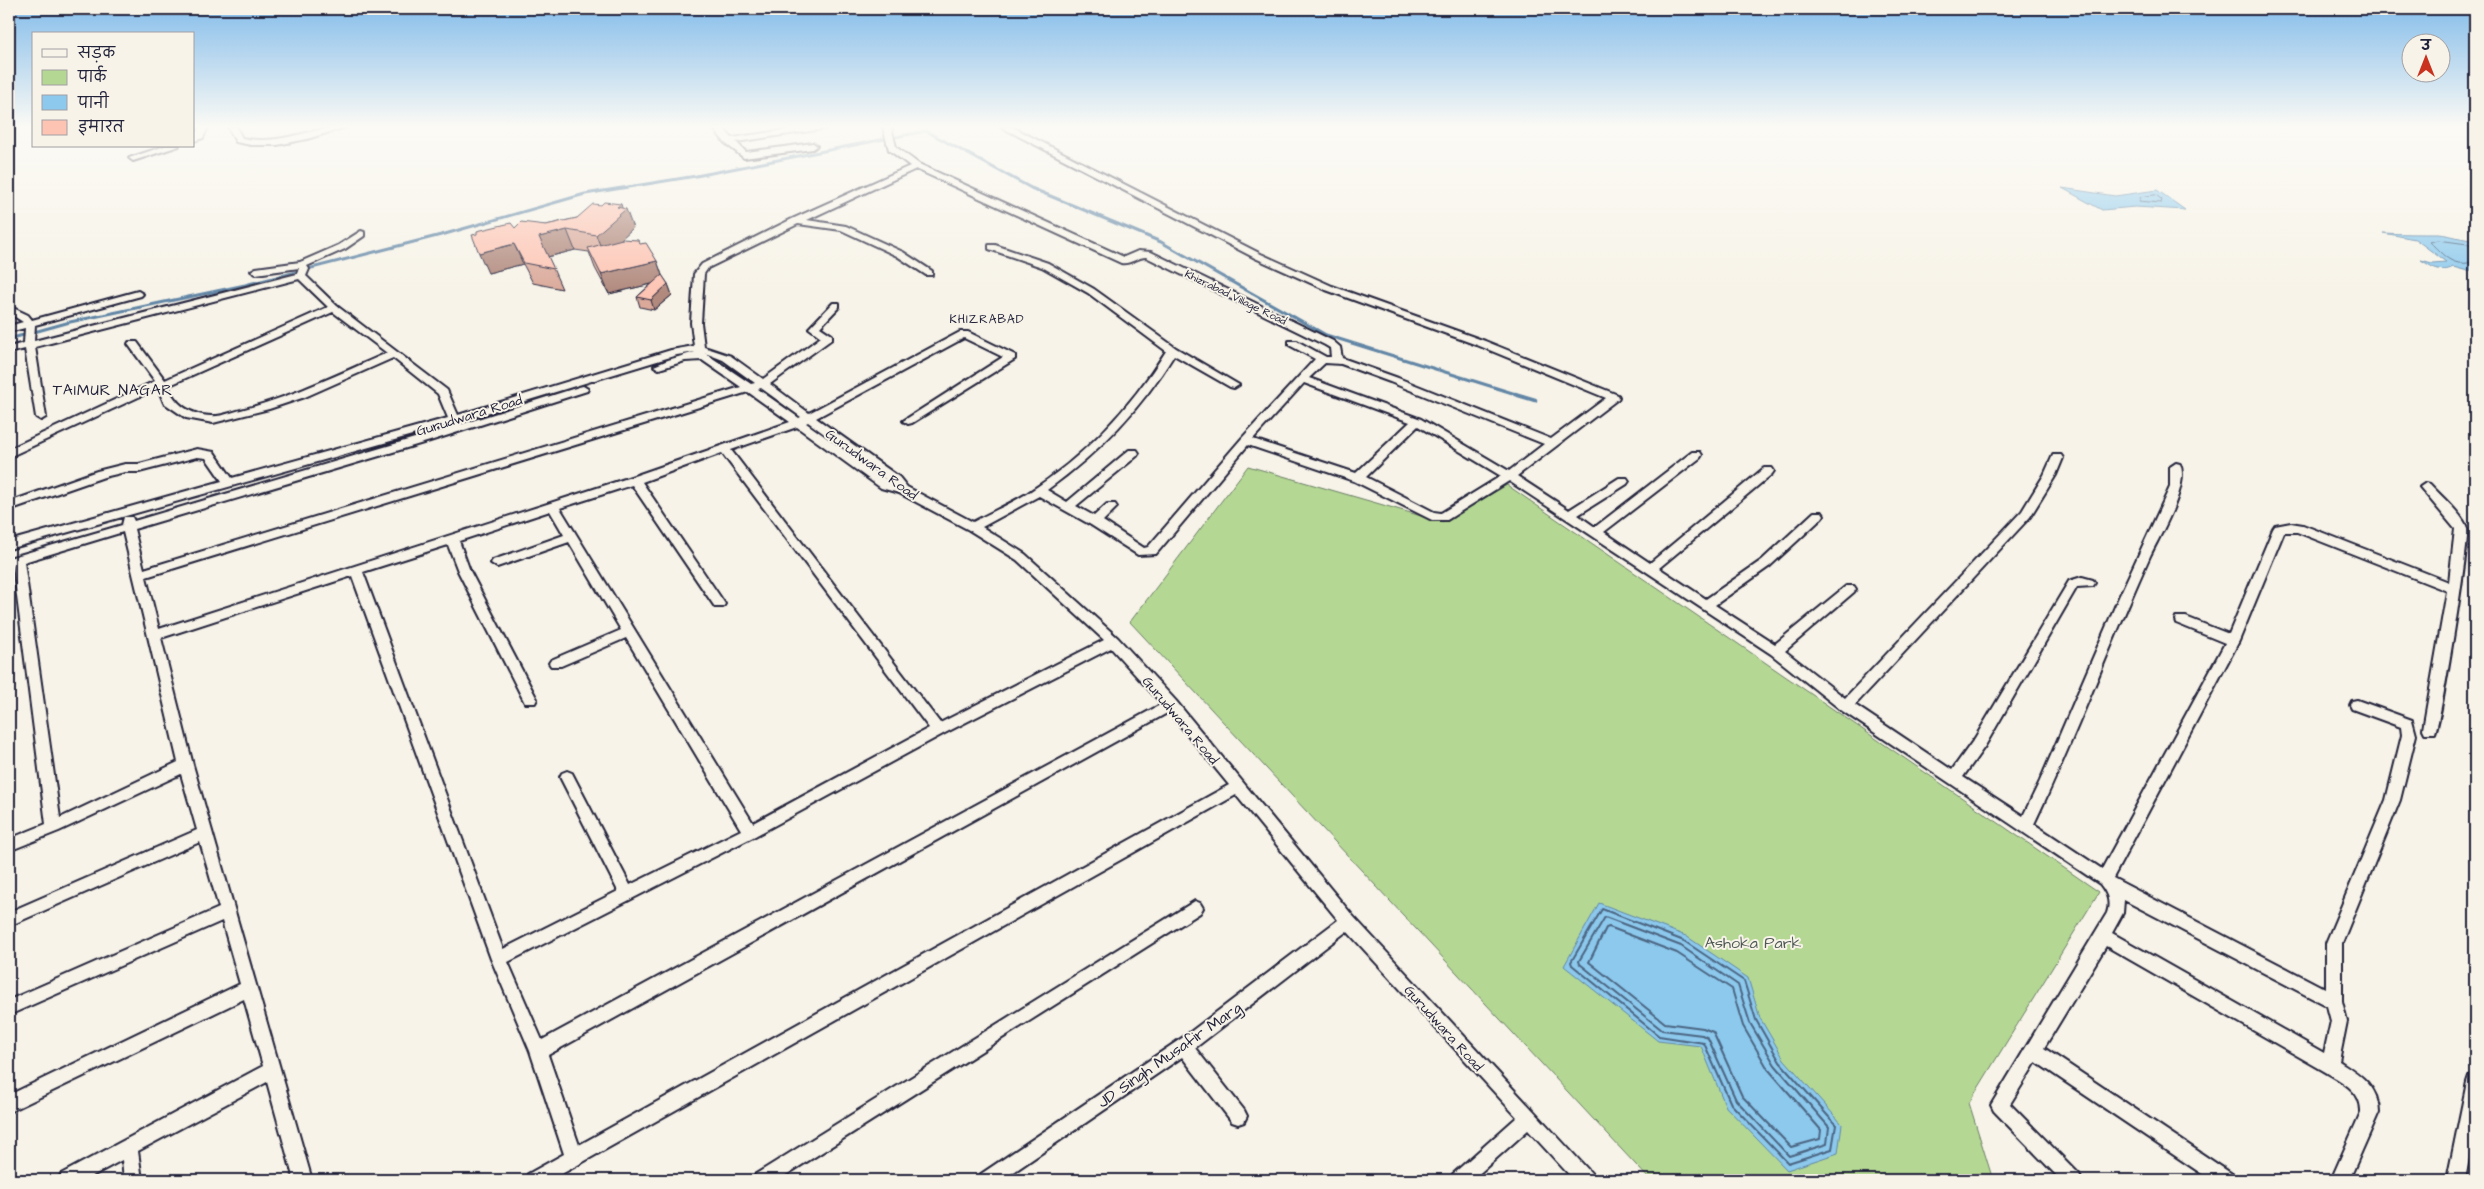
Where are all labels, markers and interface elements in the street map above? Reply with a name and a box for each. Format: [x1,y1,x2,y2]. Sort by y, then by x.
legend [32,32,195,148]
north arrow [2402,32,2452,82]
text: उ [2419,36,2432,56]
text: सड़क [77,43,116,64]
text: पार्क [77,65,108,88]
text: पानी [77,91,110,114]
text: इमारत [78,117,125,138]
street label: Khizrabad Village Road [1182,266,1290,330]
district label: KHIZRABAD [950,311,1025,328]
district label: TAIMUR NAGAR [53,380,173,401]
street label: Gurudwara Road [414,390,525,442]
street label: Gurudwara Road [821,424,922,505]
street label: Gurudwara Road [1137,672,1223,769]
park label: Ashoka Park [1705,932,1801,954]
street label: Gurudwara Road [1399,981,1487,1076]
street label: JD Singh Musafir Marg [1093,997,1247,1114]

